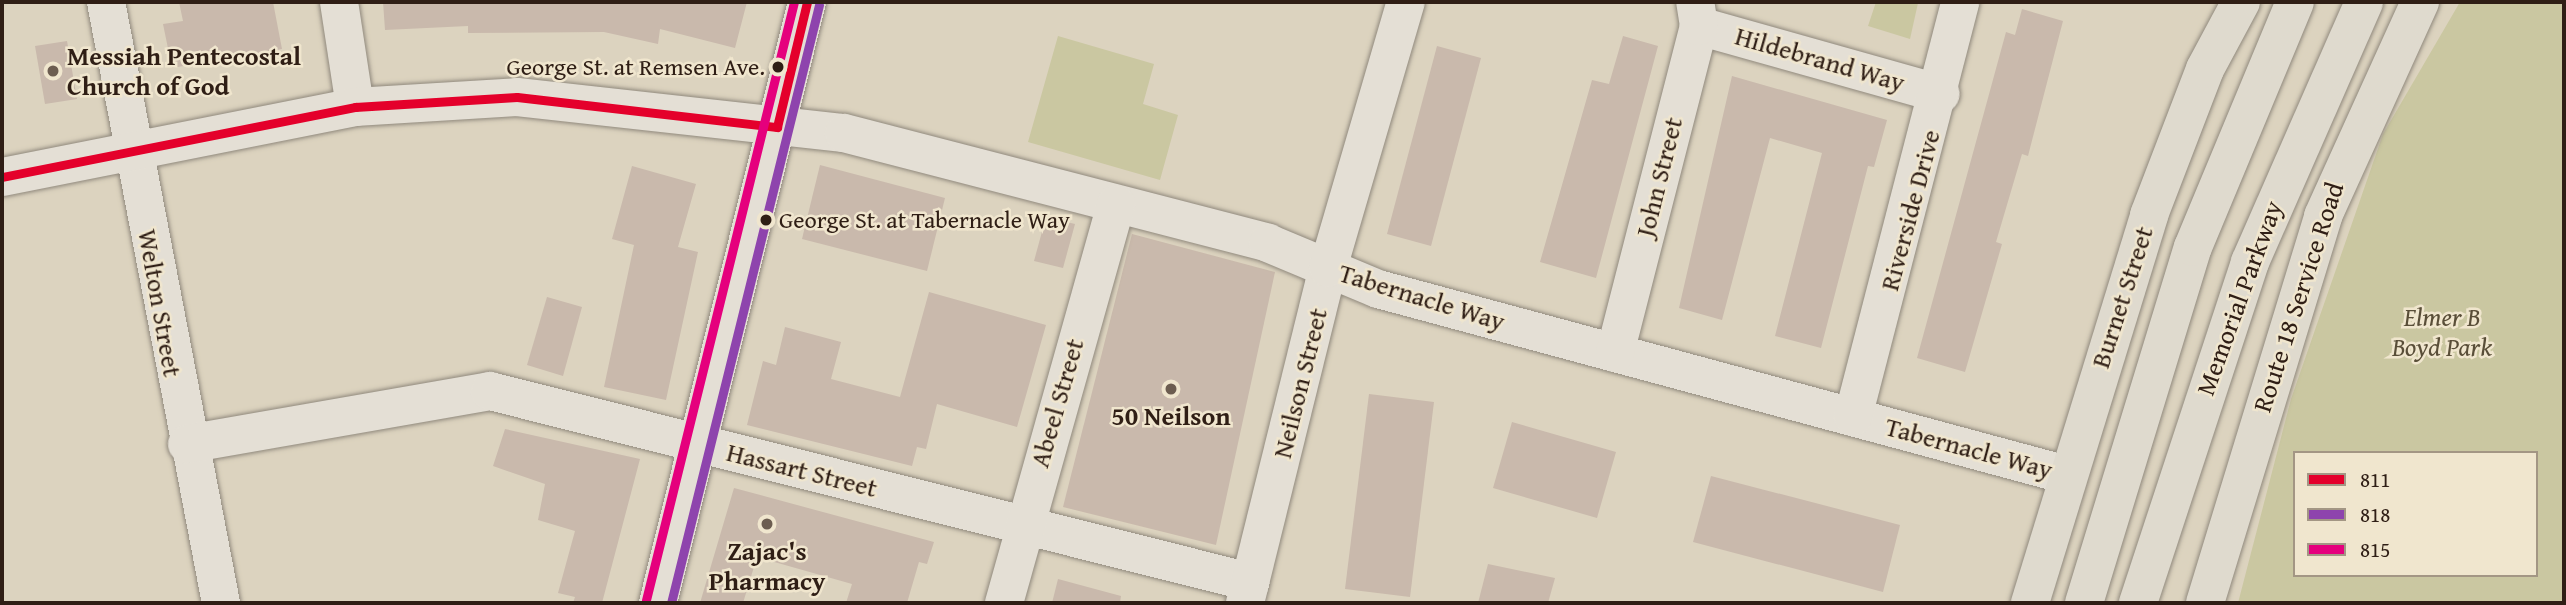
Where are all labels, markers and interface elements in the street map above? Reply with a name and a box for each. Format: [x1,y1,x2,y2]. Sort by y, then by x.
street label: Hildebrand Way [1732,20,1908,98]
place label: Messiah Pentecostal Church of God [67,40,301,102]
place label: George St. at Remsen Ave. [506,53,765,81]
marker: George St. at Remsen Ave. [771,60,785,74]
marker: Messiah Pentecostal Church of God [45,63,61,79]
street label: John Street [1629,114,1689,240]
street label: Riverside Drive [1874,126,1946,294]
street label: Route 18 Service Road [2246,178,2350,416]
street label: Memorial Parkway [2189,196,2289,400]
place label: George St. at Tabernacle Way [779,206,1070,234]
marker: George St. at Tabernacle Way [759,213,773,227]
street label: Burnet Street [2084,222,2160,372]
street label: Welton Street [132,227,188,379]
street label: Tabernacle Way [1335,257,1509,337]
park label: Elmer B Boyd Park [2392,301,2492,362]
street label: Neilson Street [1266,305,1334,461]
street label: Abeel Street [1024,335,1090,471]
marker: 50 Neilson [1163,381,1179,397]
place label: 50 Neilson [1111,400,1231,432]
street label: Tabernacle Way [1882,411,2056,485]
street label: Hassart Street [724,436,880,504]
legend [2293,451,2538,577]
text: 811 [2360,464,2390,495]
text: 818 [2360,499,2390,530]
marker: Zajac's Pharmacy [759,516,775,532]
text: 815 [2360,534,2390,565]
place label: Zajac's Pharmacy [709,535,825,596]

